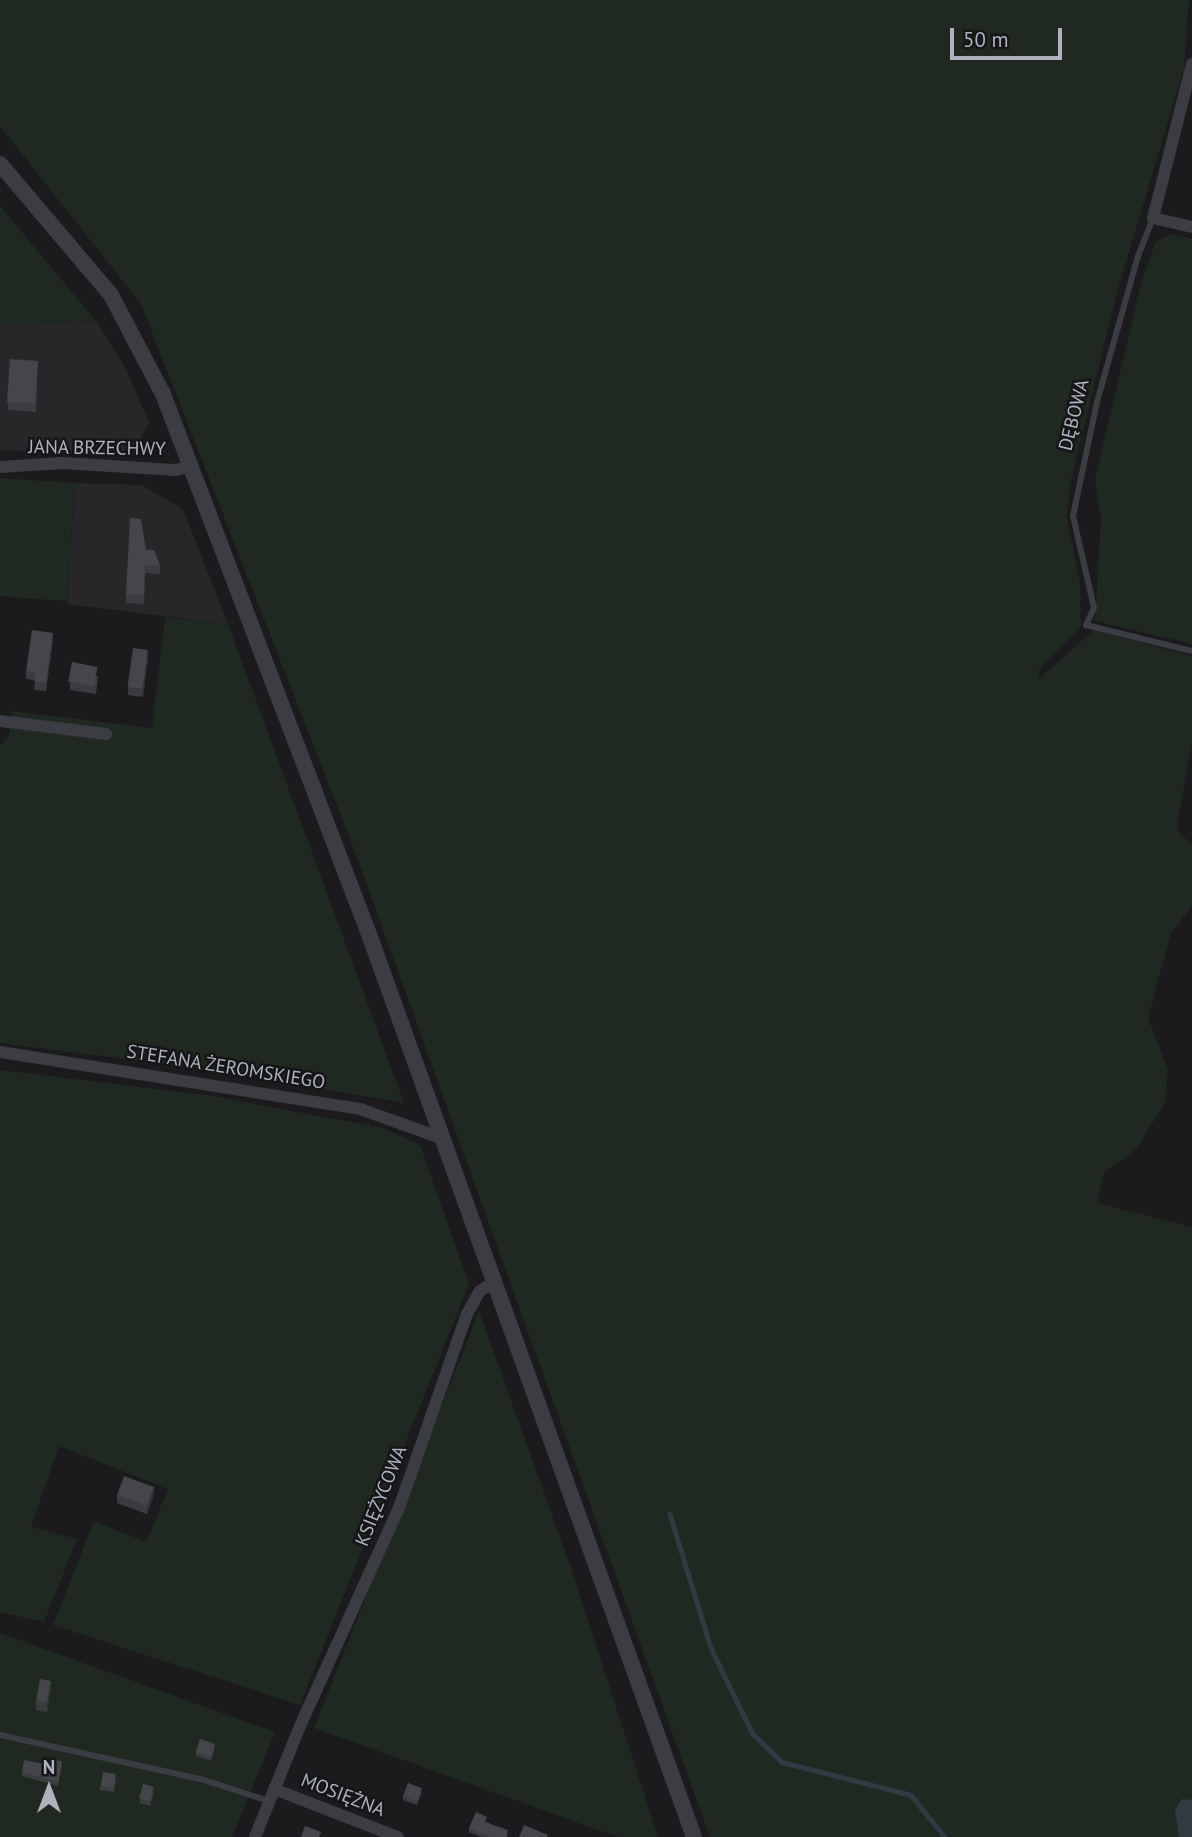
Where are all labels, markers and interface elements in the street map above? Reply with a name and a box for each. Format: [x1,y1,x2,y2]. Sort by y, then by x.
scale bar [954,14,1066,58]
text: 50 m [963,26,1009,53]
street label: DĘBOWA [1054,377,1094,453]
street label: JANA BRZECHWY [28,435,166,461]
street label: STEFANA ŻEROMSKIEGO [125,1040,327,1094]
street label: KSIĘŻYCOWA [351,1442,411,1550]
north arrow [14,1753,84,1823]
text: N [43,1755,55,1779]
street label: MOSIĘŻNA [298,1769,388,1821]

